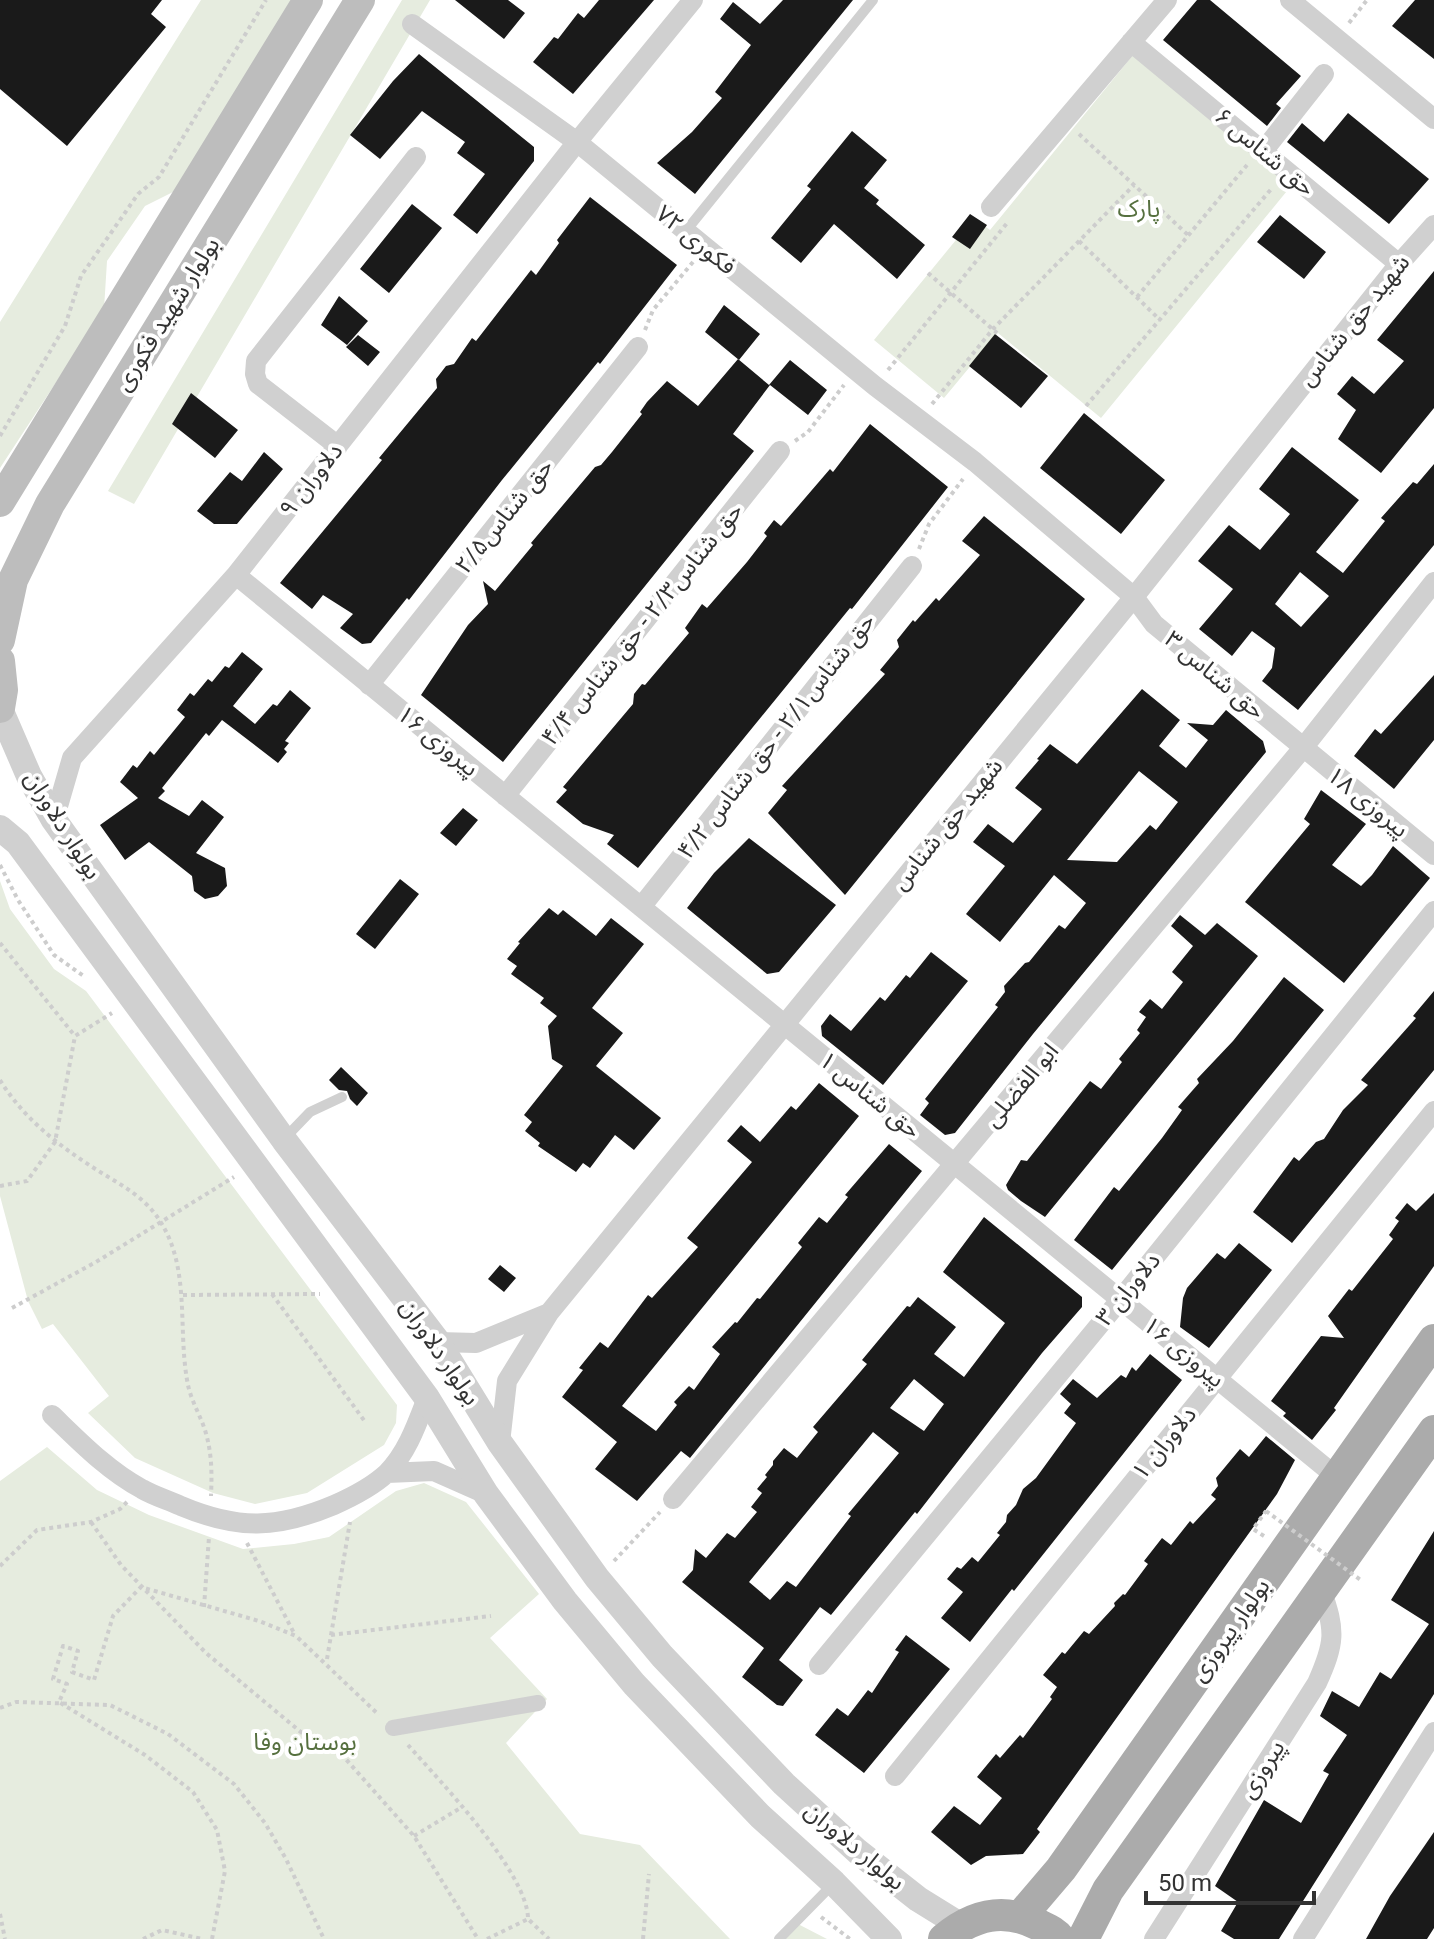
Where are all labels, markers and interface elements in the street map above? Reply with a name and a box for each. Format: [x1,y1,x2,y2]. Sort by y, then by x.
street label: حق شناس ۶ [1209,102,1321,203]
park label: پارک [1117,195,1161,224]
street label: فکوری ۷۲ [650,199,742,281]
street label: بولوار شهید فکوری [109,232,225,396]
street label: شهید حق شناس [1292,249,1416,392]
street label: دلاوران ۹ [273,437,349,523]
street label: حق شناس۲/۵ [449,453,560,580]
street label: حق شناس۲/۳ - حق شناس ۴/۴ [535,497,749,752]
street label: حق شناس۲/۱ - حق شناس ۴/۲ [671,607,881,865]
street label: حق شناس ۳ [1159,625,1271,726]
street label: پیروزی ۱۶ [391,700,484,783]
street label: شهید حق شناس [885,753,1009,896]
street label: پیروزی ۱۸ [1321,761,1414,844]
street label: بولوار دلاوران [19,766,107,884]
street label: ابو الفضلی [978,1037,1064,1133]
street label: حق شناس ۱ [813,1046,926,1145]
street label: دلاوران ۳ [1090,1247,1166,1331]
street label: بولوار دلاوران [394,1293,486,1411]
street label: پیروزی ۱۶ [1137,1311,1230,1394]
street label: دلاوران ۱ [1126,1401,1202,1485]
street label: بولوار پیروزی [1184,1573,1277,1688]
park label: بوستان وفا [253,1728,357,1756]
street label: پیروزی [1233,1735,1292,1804]
street label: بولوار دلاوران [799,1796,911,1896]
scale bar [1146,1855,1314,1905]
text: 50 m [1158,1869,1212,1897]

